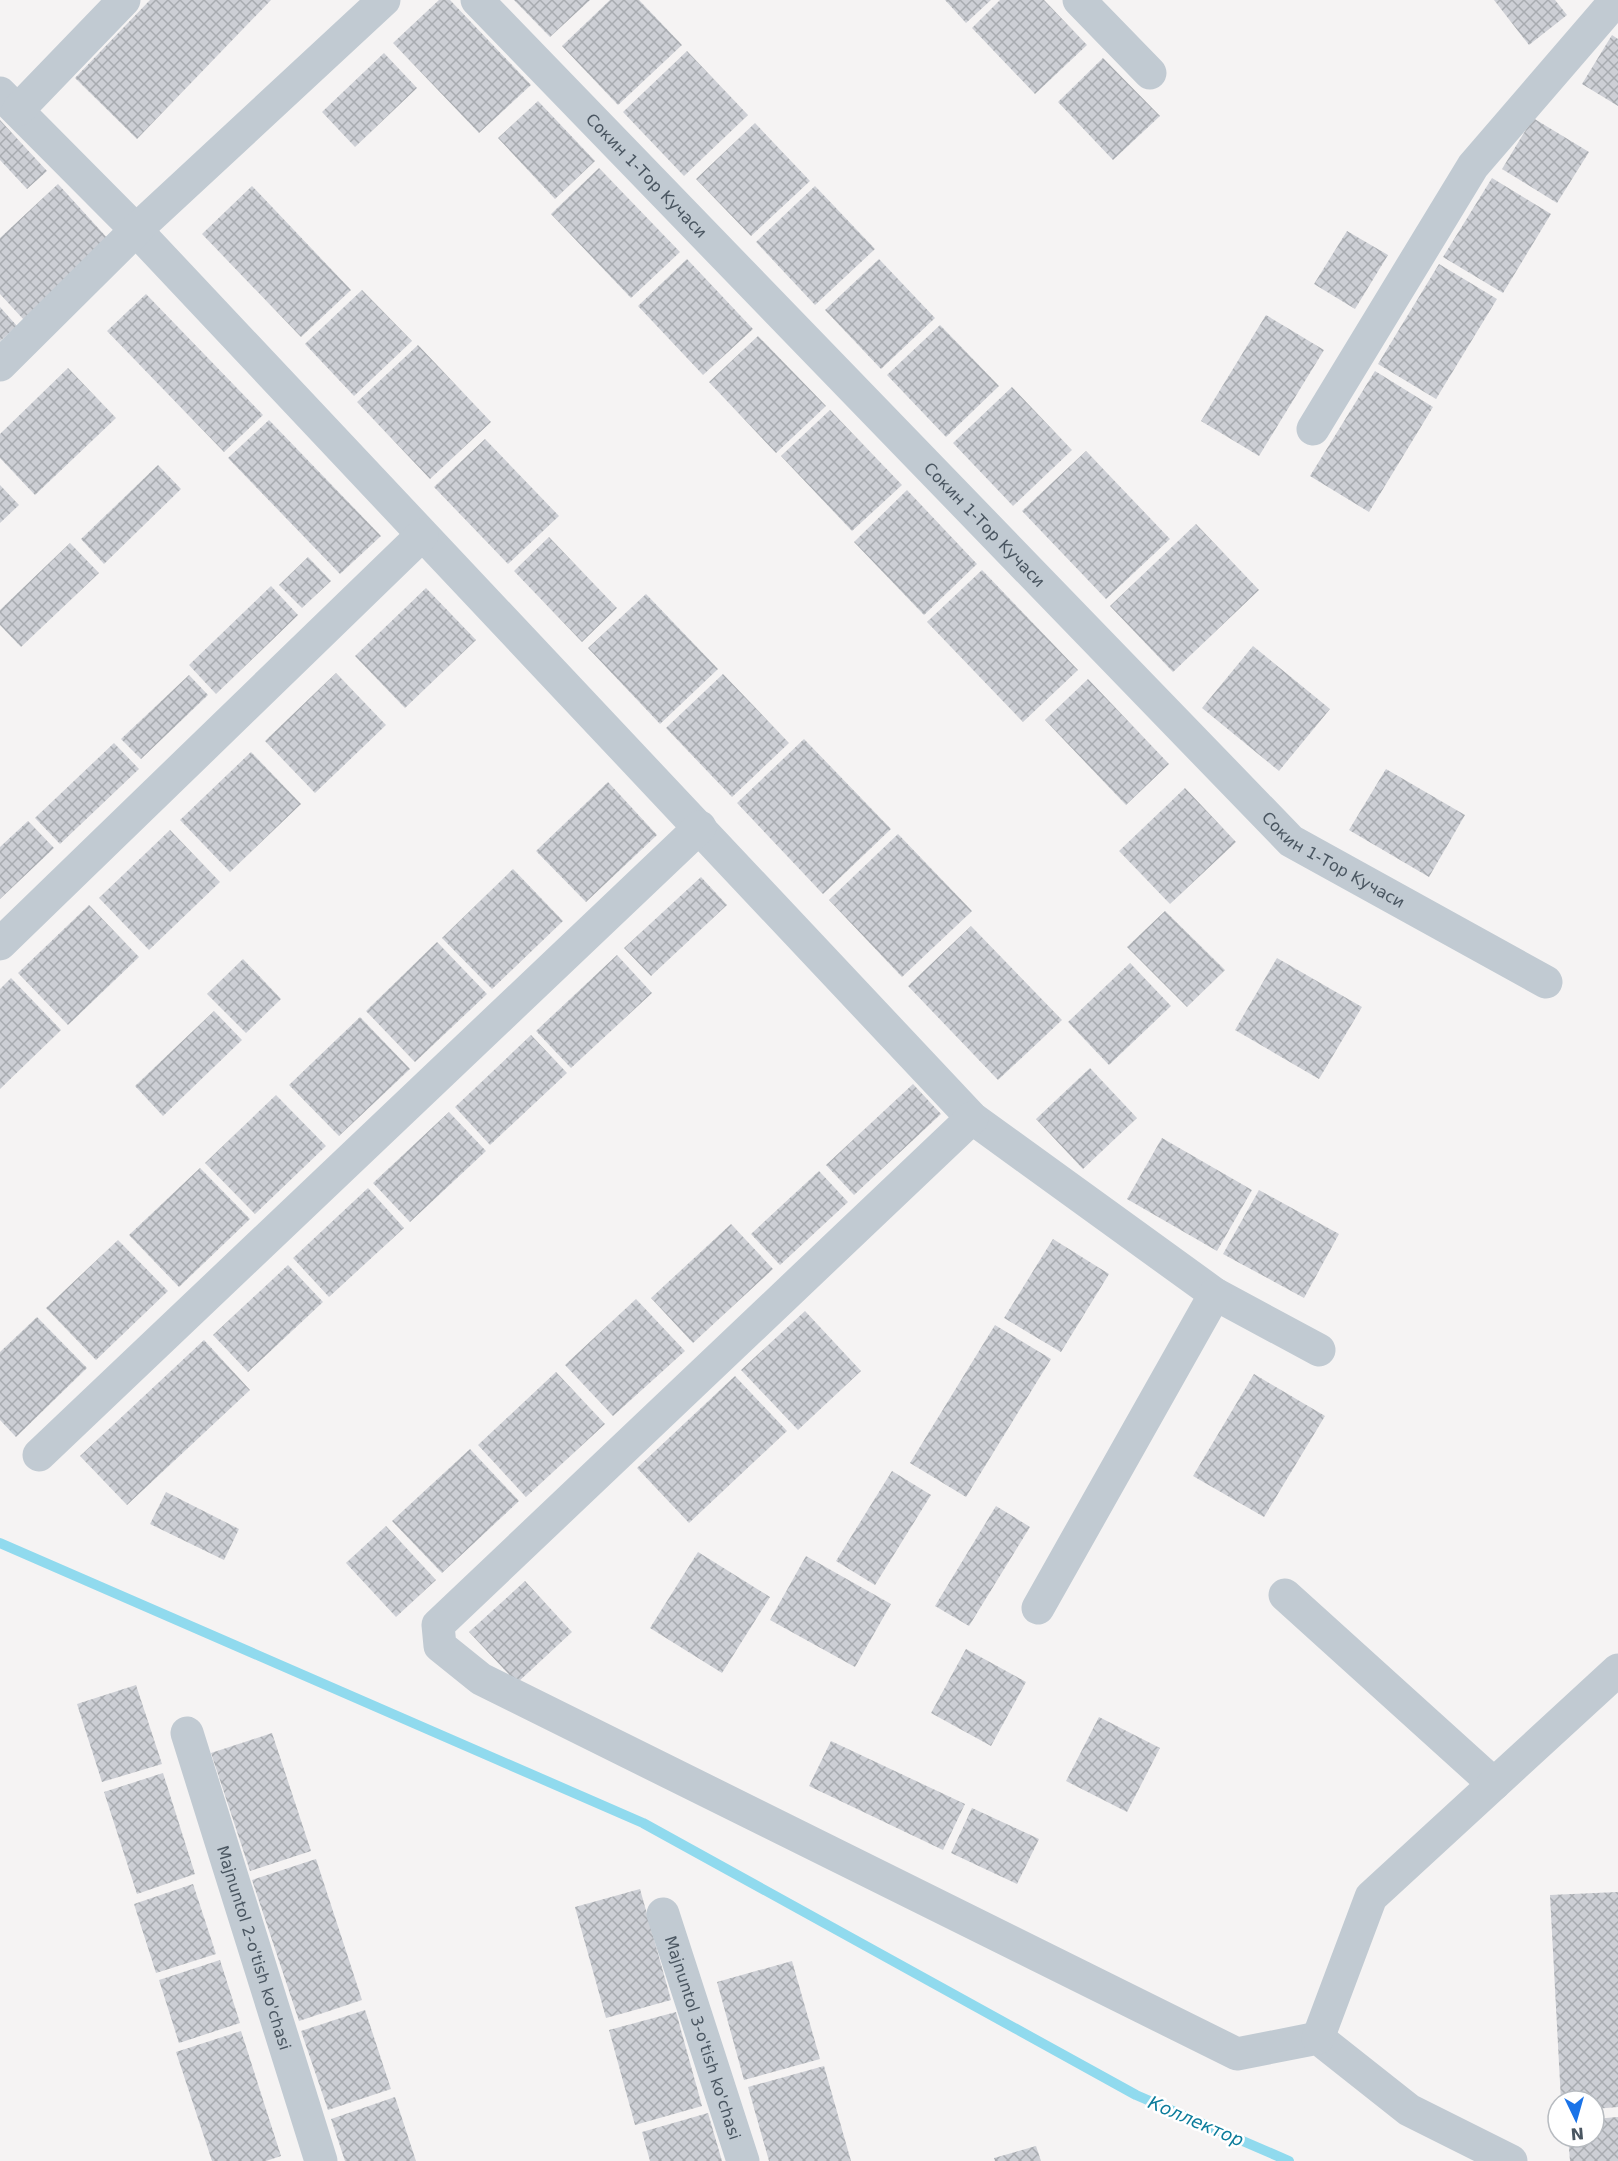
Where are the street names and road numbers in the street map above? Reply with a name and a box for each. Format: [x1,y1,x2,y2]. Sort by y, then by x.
street label: Сокин 1-Тор Kучаси [582,109,711,242]
street label: Сокин 1-Тор Kучаси [920,458,1049,591]
street label: Сокин 1-Тор Kучаси [1258,808,1408,911]
street label: Majnuntol 2-o'tish ko'chasi [213,1843,295,2052]
street label: Majnuntol 3-o'tish ko'chasi [661,1933,745,2142]

